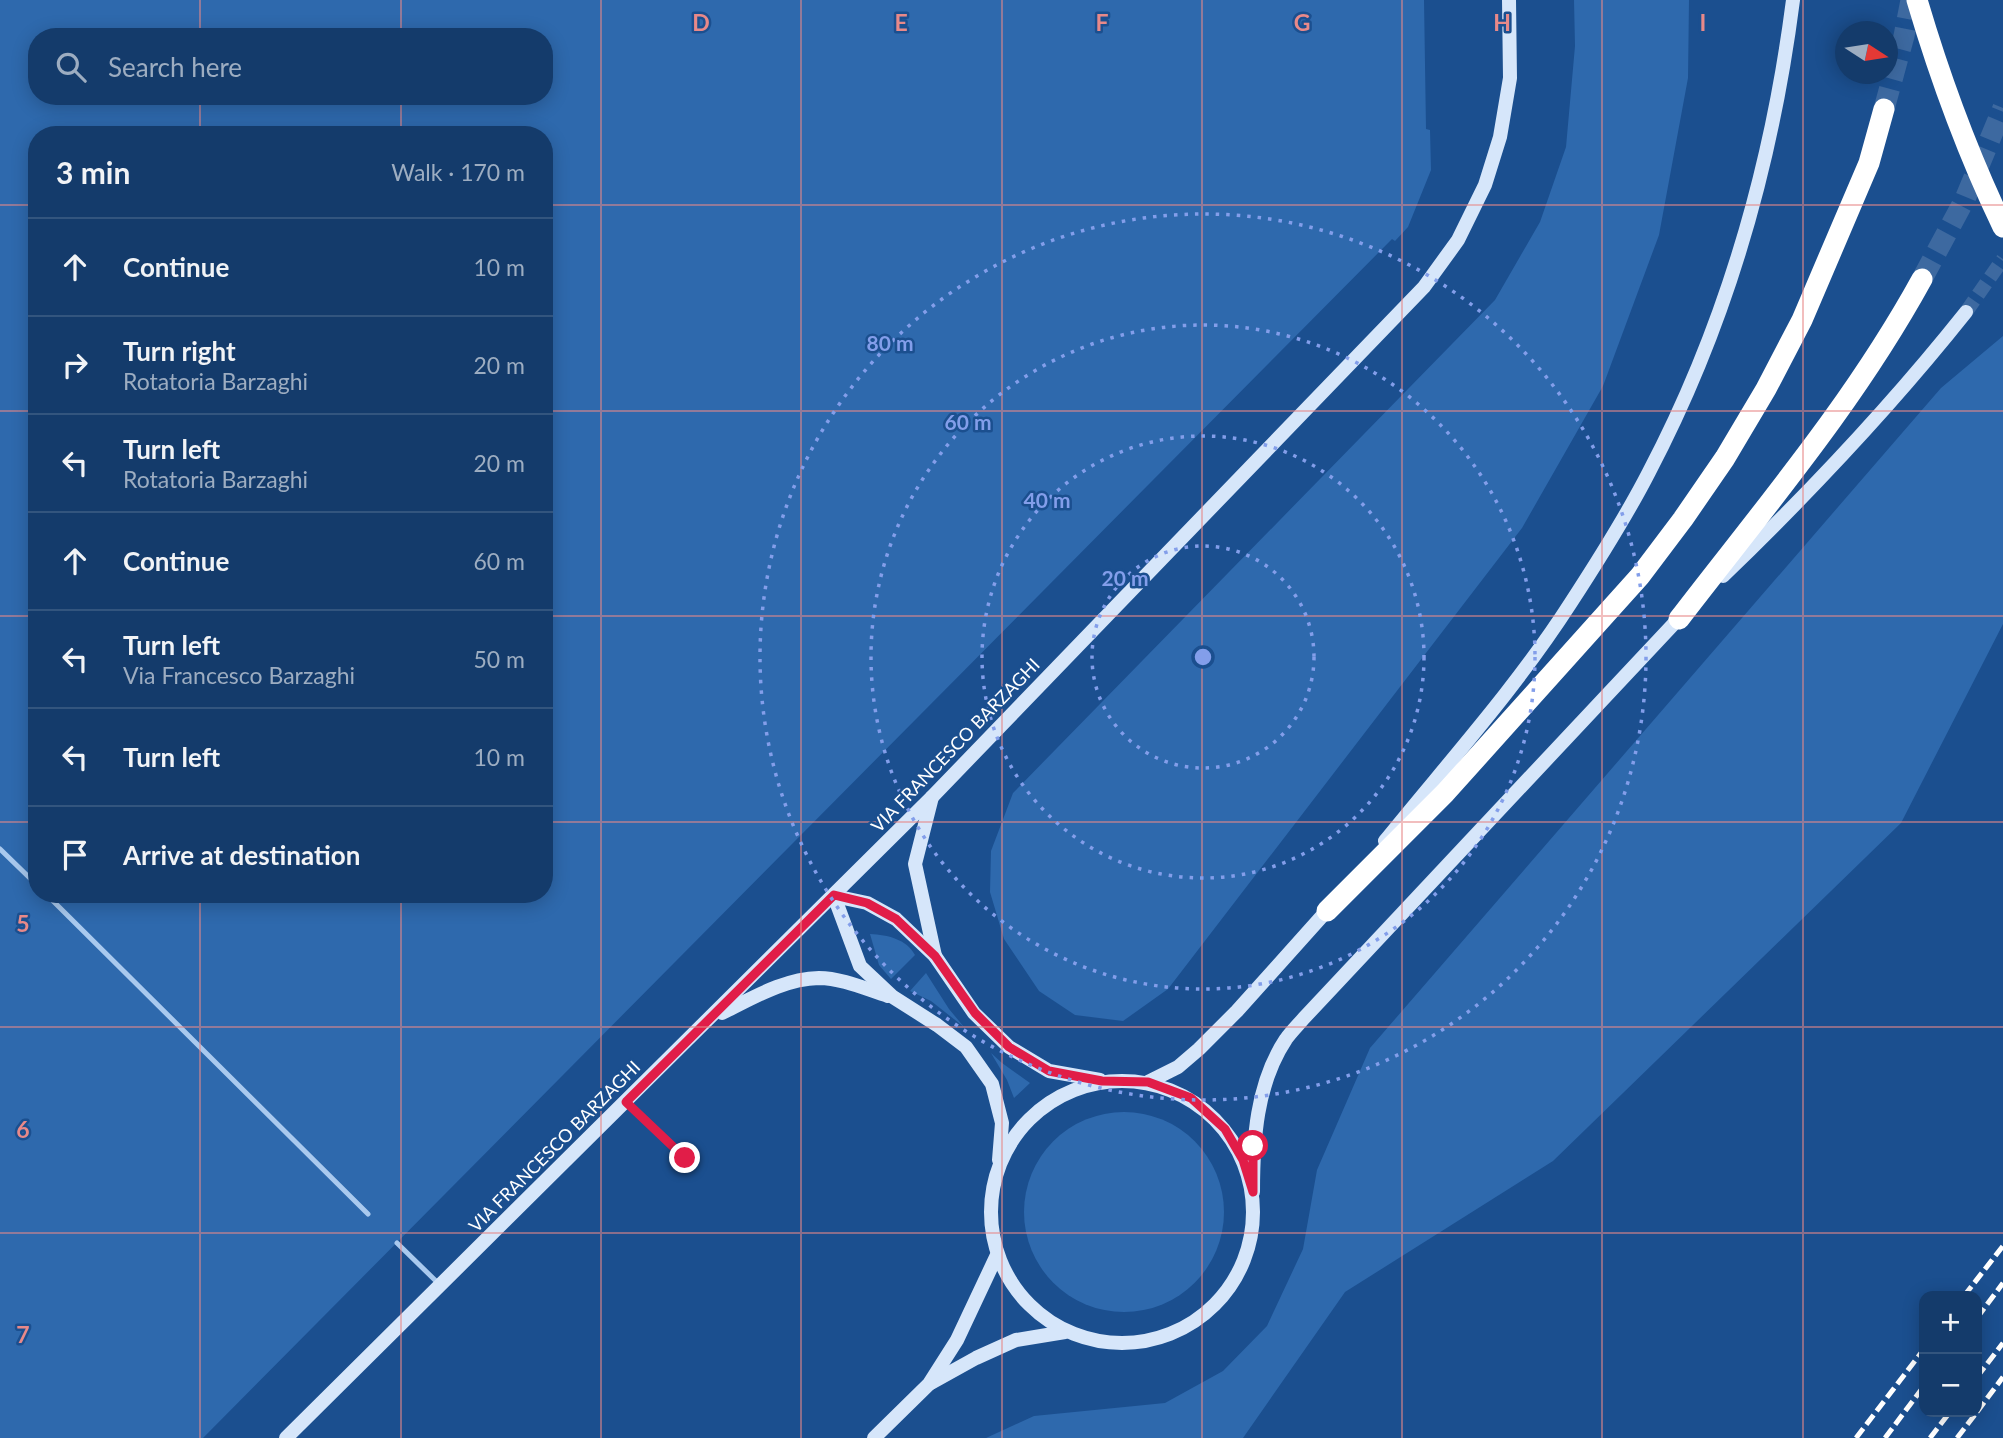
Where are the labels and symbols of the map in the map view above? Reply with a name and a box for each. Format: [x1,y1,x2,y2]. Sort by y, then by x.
text: D [692,8,710,36]
text: E [894,8,908,36]
text: F [1095,8,1109,36]
text: G [1294,8,1310,36]
text: H [1493,8,1511,36]
text: I [1700,8,1706,36]
north arrow [1835,21,1898,84]
text: 80 m [866,330,914,355]
text: 60 m [944,409,992,434]
text: 40 m [1023,487,1071,512]
text: 20 m [1101,565,1149,590]
centre of rings [1191,645,1215,669]
street label: VIA FRANCESCO BARZAGHI [866,653,1044,837]
text: 5 [16,909,30,937]
street label: VIA FRANCESCO BARZAGHI [464,1056,644,1236]
text: 6 [16,1115,30,1143]
route start [1237,1130,1268,1161]
route end [669,1142,700,1173]
text: 7 [16,1320,30,1348]

